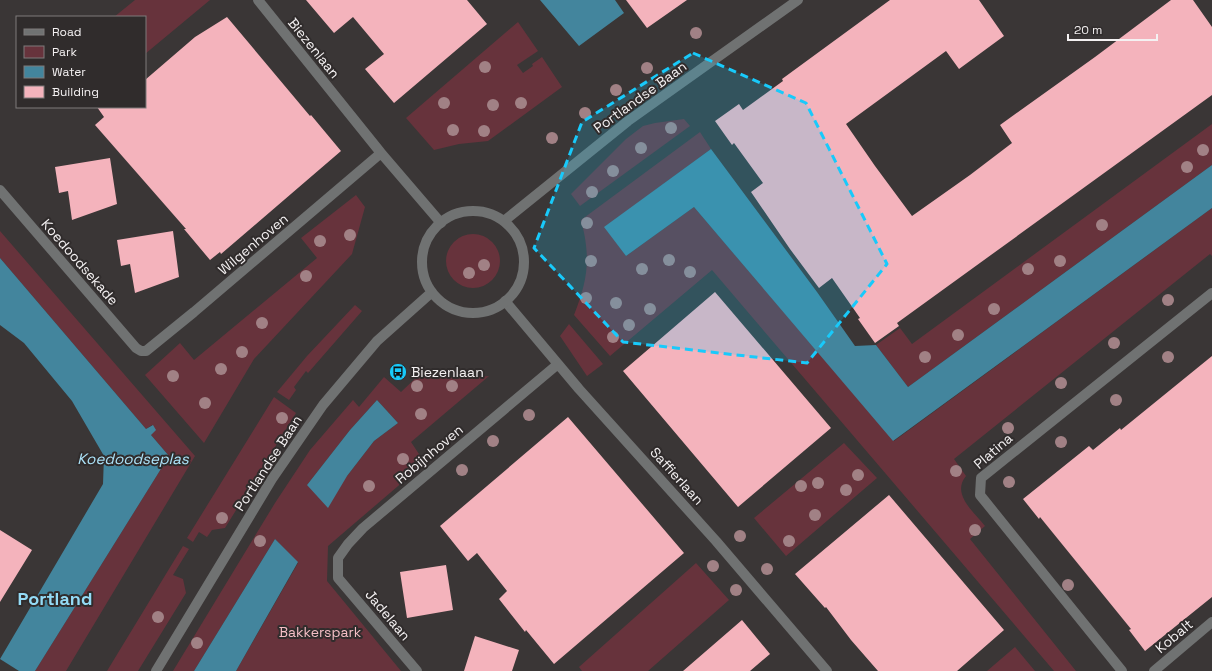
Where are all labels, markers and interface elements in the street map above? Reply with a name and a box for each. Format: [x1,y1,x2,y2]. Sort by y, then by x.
street label: Biezenlaan [284,14,344,82]
legend [16,16,146,108]
scale bar [1068,16,1157,42]
text: 20 m [1074,22,1102,38]
text: Road [52,24,81,40]
text: Park [52,44,77,60]
street label: Portlandse Baan [590,57,690,137]
text: Water [52,64,86,80]
text: Building [52,84,99,100]
street label: Wilgenhoven [214,209,292,279]
street label: Koedoodsekade [38,215,122,309]
bus stop icon: Biezenlaan [388,362,408,382]
place label: Biezenlaan [411,363,484,381]
street label: Portlandse Baan [230,412,306,514]
street label: Robijnhoven [391,420,467,488]
street label: Platina [970,429,1016,473]
street label: Saffierlaan [646,443,708,509]
water label: Koedoodseplas [77,449,190,468]
street label: Jadelaan [361,586,415,644]
district label: Portland [18,587,92,610]
street label: Kobalt [1151,615,1197,657]
park label: Bakkerspark [279,623,362,641]

